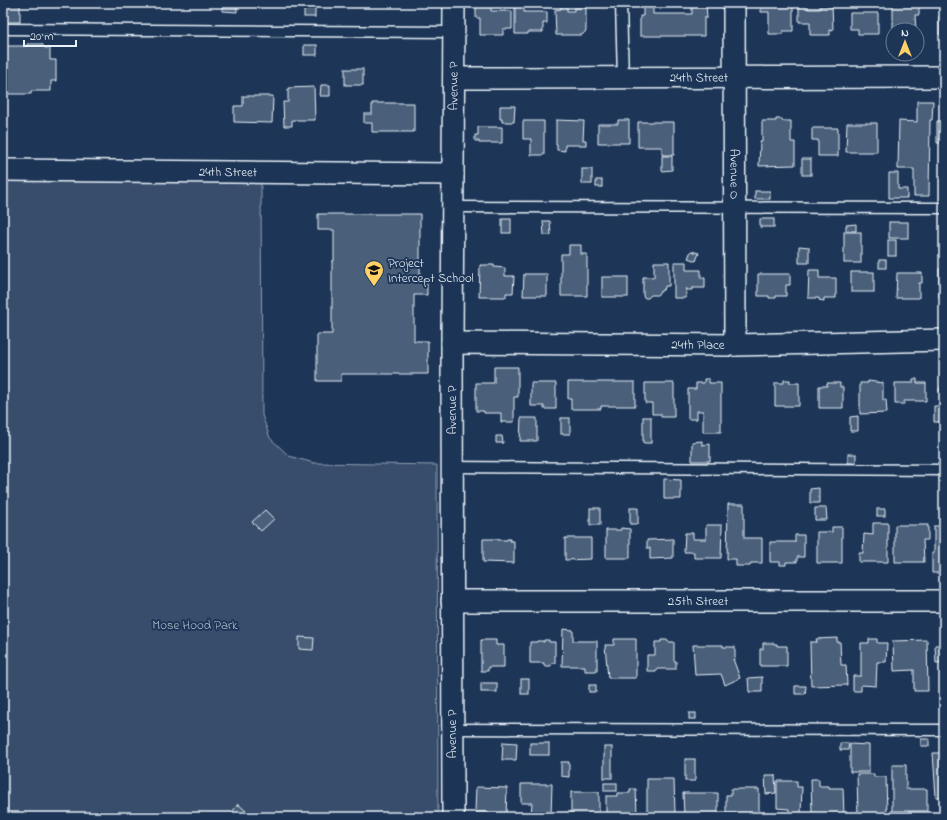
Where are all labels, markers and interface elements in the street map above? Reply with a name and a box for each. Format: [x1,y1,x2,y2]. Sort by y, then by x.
scale bar [24,22,76,48]
north arrow [885,22,925,62]
text: N [901,25,909,41]
text: 20 m [30,28,53,46]
street label: Avenue P [444,61,463,111]
street label: 24th Street [670,68,729,87]
street label: Avenue O [725,149,744,199]
street label: 24th Street [199,162,258,182]
place label: Project Intercept School [388,254,474,288]
school or university icon: Project Intercept School [363,259,385,287]
street label: 24th Place [671,335,725,354]
street label: Avenue P [443,385,462,434]
street label: 25th Street [668,592,729,611]
park label: Mose Hood Park [152,616,238,635]
street label: Avenue P [443,709,462,758]

